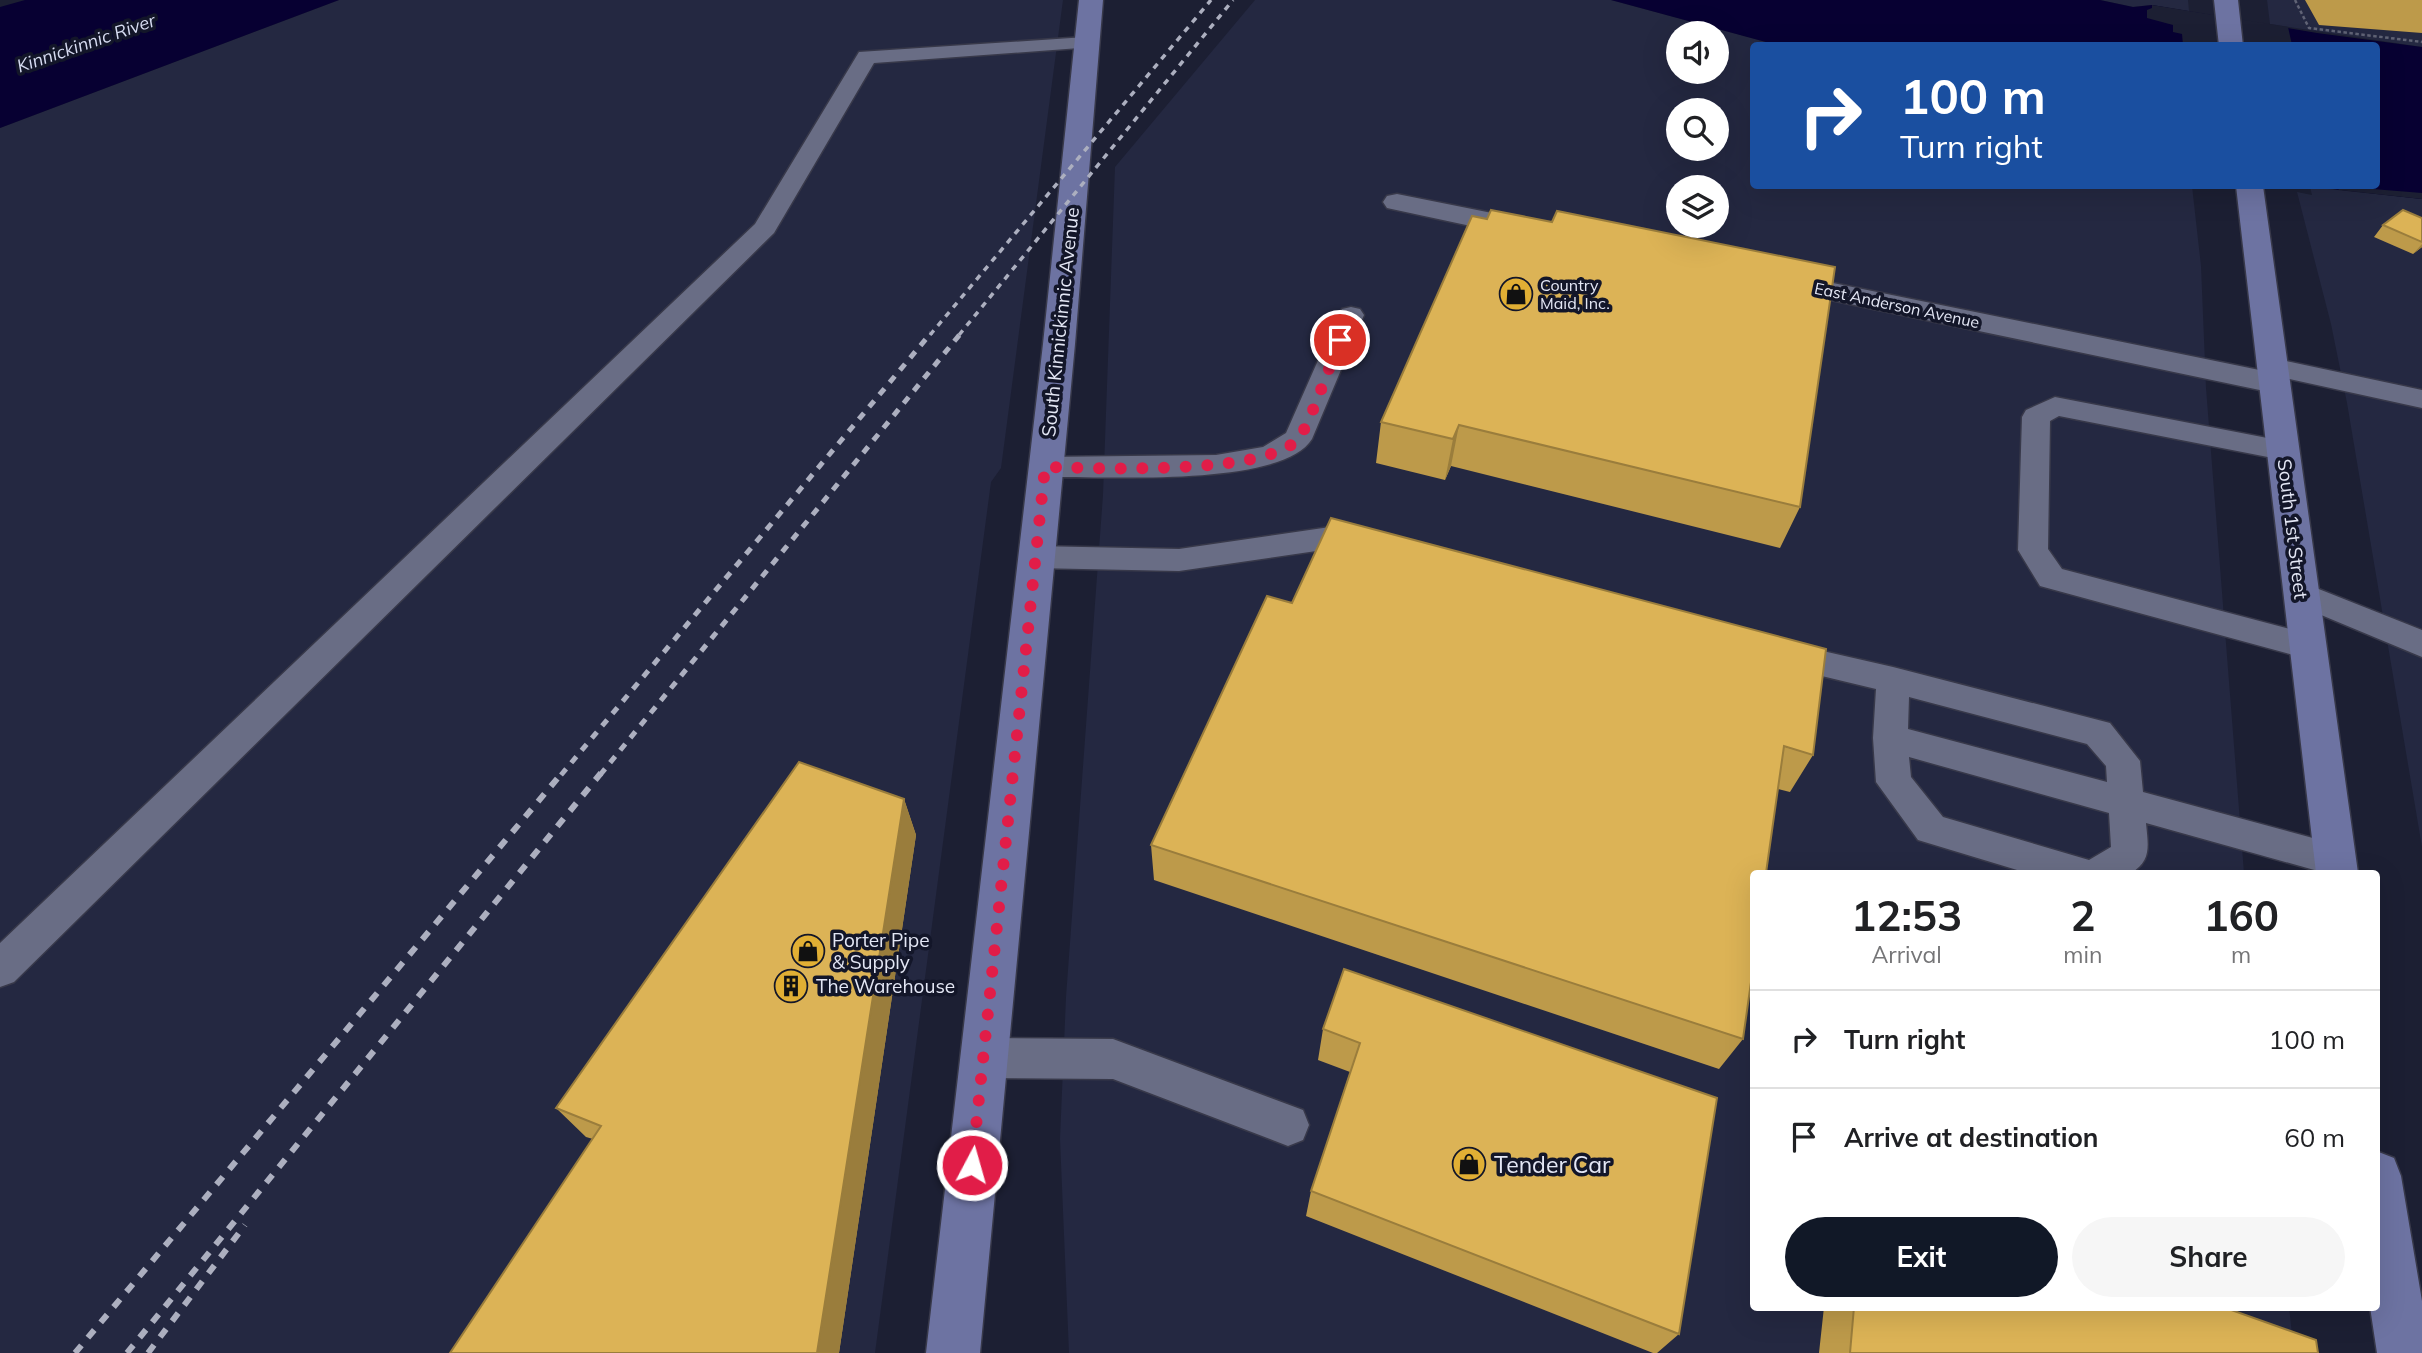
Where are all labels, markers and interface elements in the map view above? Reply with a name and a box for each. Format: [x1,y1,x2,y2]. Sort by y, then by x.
water label: Kinnickinnic River [14,8,160,77]
map controls [1666,21,1729,238]
button: sound [1666,21,1729,84]
text: 100 m [1900,65,2046,126]
icon: right [1785,70,1876,161]
button: search [1666,98,1729,161]
text: Turn right [1900,126,2043,166]
button: layers [1666,175,1729,238]
street label: South Kinnickinnic Avenue [1036,206,1084,438]
shop icon: Country Maid, Inc. [1497,275,1535,313]
place label: Country Maid, Inc. [1540,275,1610,313]
street label: East Anderson Avenue [1813,278,1981,332]
pin [1310,310,1370,370]
icon: arrive [1321,321,1359,359]
street label: South 1st Street [2272,457,2314,601]
text: 12:53 [1851,889,1962,942]
text: 2 [2070,889,2095,942]
text: 160 [2203,889,2279,942]
place label: Porter Pipe & Supply [832,928,930,974]
shop icon: Porter Pipe & Supply [789,932,827,970]
text: Arrival [1871,940,1942,969]
text: min [2063,940,2102,969]
text: m [2231,940,2251,969]
building icon: The Warehouse [772,967,810,1005]
place label: The Warehouse [816,974,955,998]
icon: right [1785,1020,1823,1058]
text: Turn right [1844,1023,1965,1056]
text: 100 m [2269,1023,2345,1056]
icon: arrive [1785,1118,1823,1156]
text: Arrive at destination [1844,1121,2099,1154]
text: 60 m [2284,1121,2345,1154]
position arrow [935,1128,1009,1202]
shop icon: Tender Car [1450,1145,1488,1183]
place label: Tender Car [1494,1150,1611,1179]
button: Exit [1785,1217,2058,1297]
button: Share [2072,1217,2345,1297]

